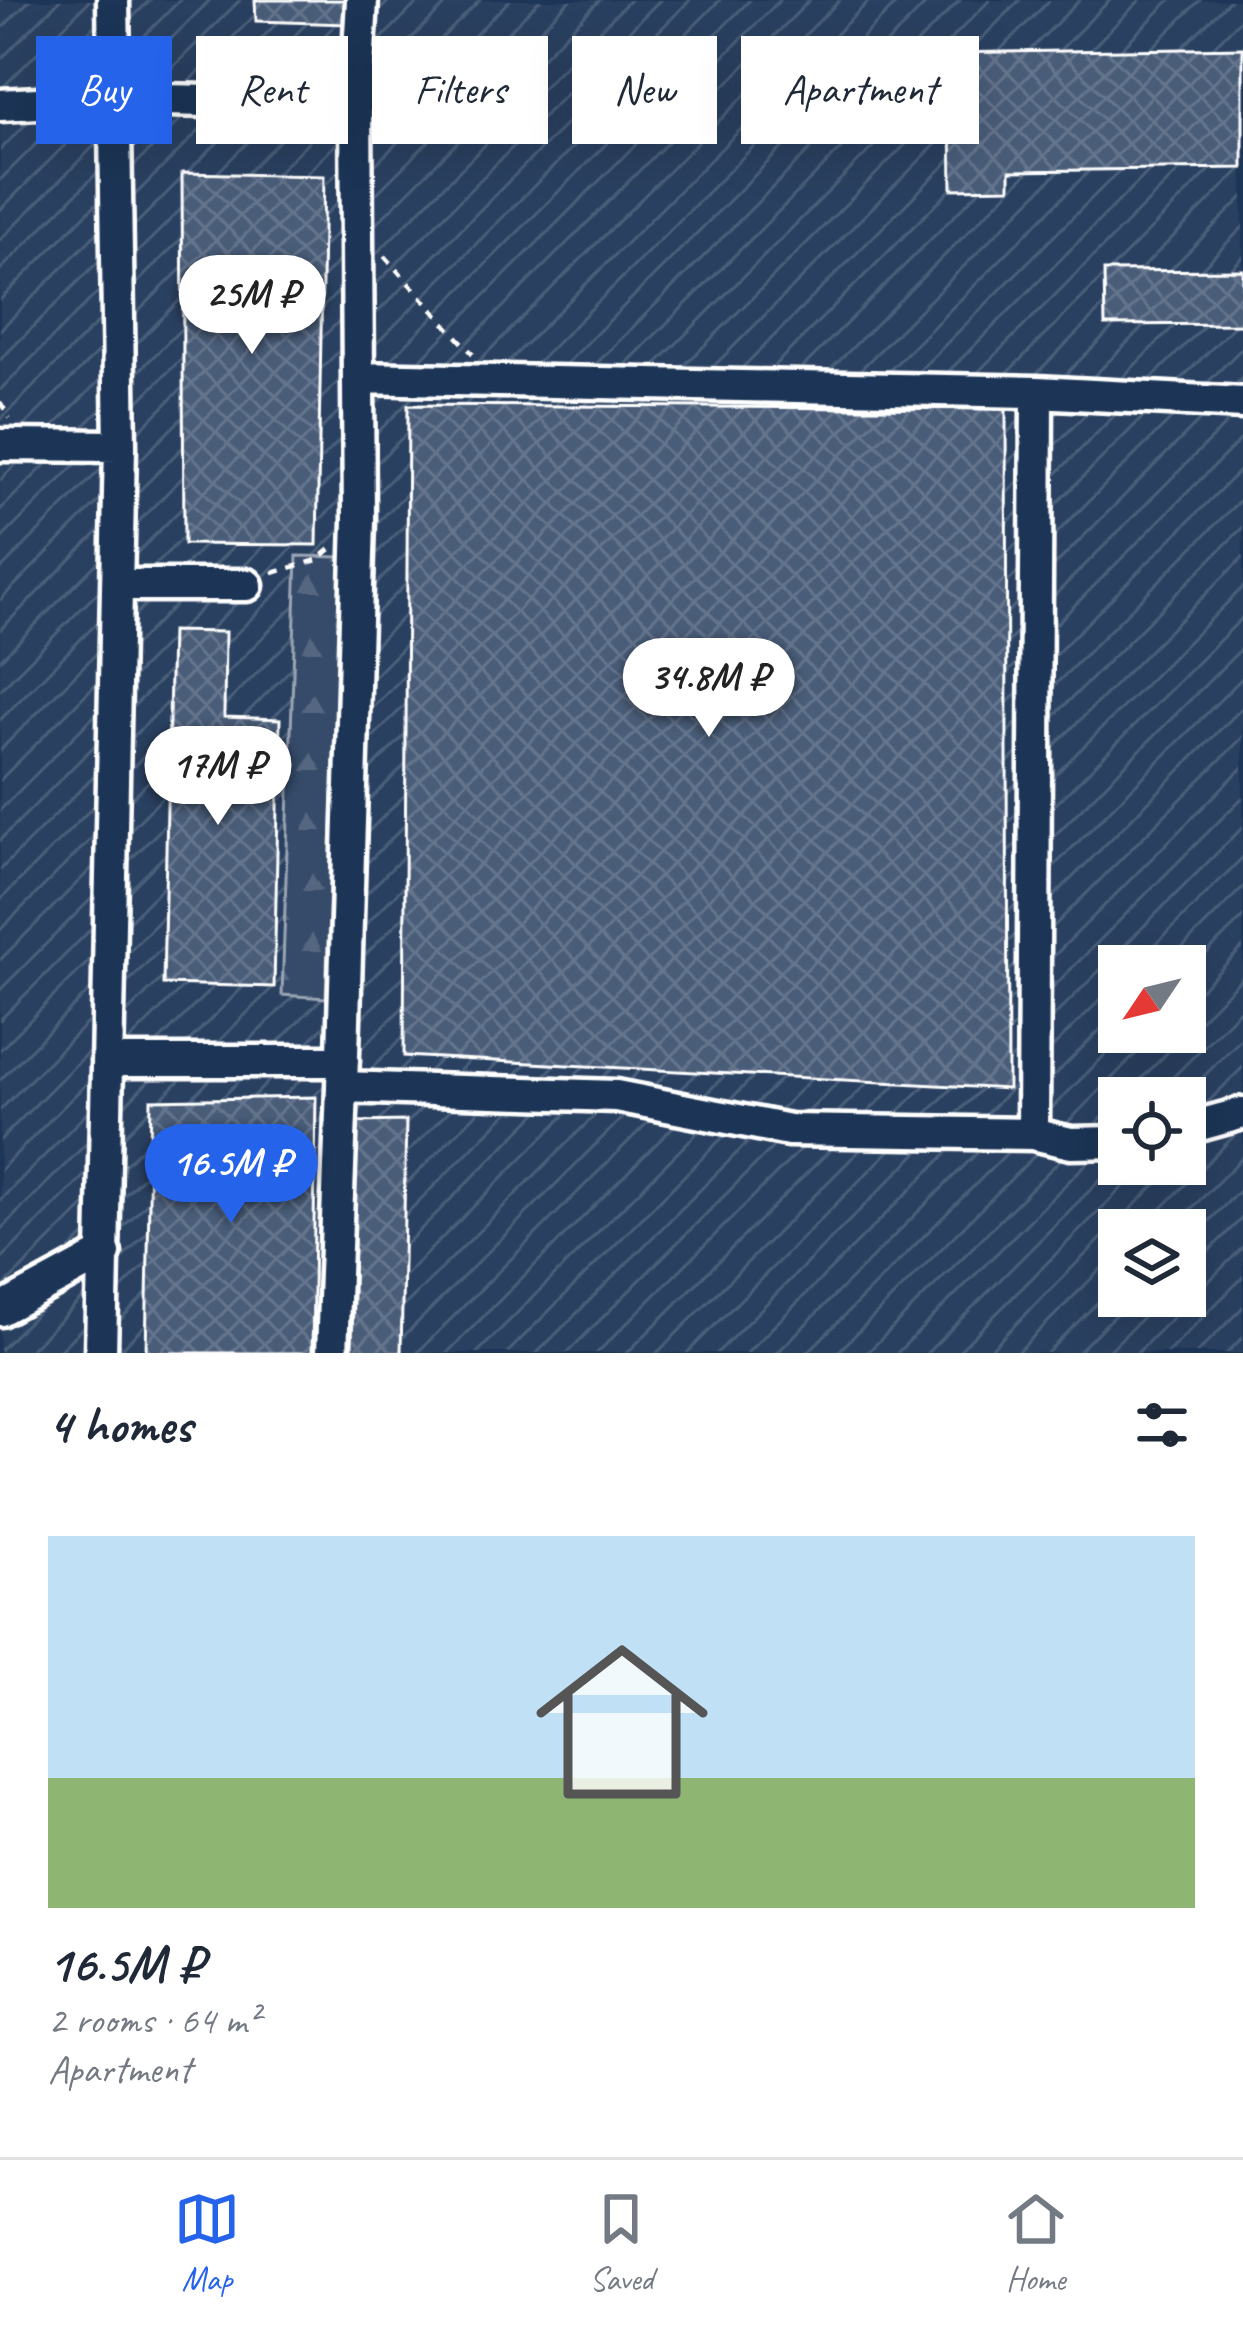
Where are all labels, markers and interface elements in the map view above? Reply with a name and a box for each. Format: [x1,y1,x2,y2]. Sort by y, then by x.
chip: Buy [36,36,172,144]
chip: Rent [196,36,348,144]
chip: Filters [372,36,548,144]
chip: New [572,36,717,144]
chip: Apartment [741,36,979,144]
pin: 25M ₽ [168,255,336,357]
text: 25M ₽ [206,269,298,318]
pin: 34.8M ₽ [598,638,820,740]
text: 34.8M ₽ [650,652,768,701]
pin: 17M ₽ [134,726,302,828]
text: 17M ₽ [172,740,264,789]
north arrow [1098,945,1206,1053]
map controls [1098,945,1206,1317]
button: locate [1098,1077,1206,1185]
pin: 16.5M ₽ [120,1124,342,1226]
text: 16.5M ₽ [172,1138,290,1187]
button: layers [1098,1209,1206,1317]
icon: filters [1129,1392,1195,1458]
text: 4 homes [48,1393,192,1457]
icon: home [514,1614,730,1830]
text: 16.5M ₽ [48,1932,203,1996]
text: 2 rooms · 64 m² [48,1996,259,2045]
text: Apartment [48,2045,191,2094]
tab: Map [174,2186,240,2300]
tab: Saved [588,2186,654,2300]
tab: Home [1003,2186,1069,2300]

